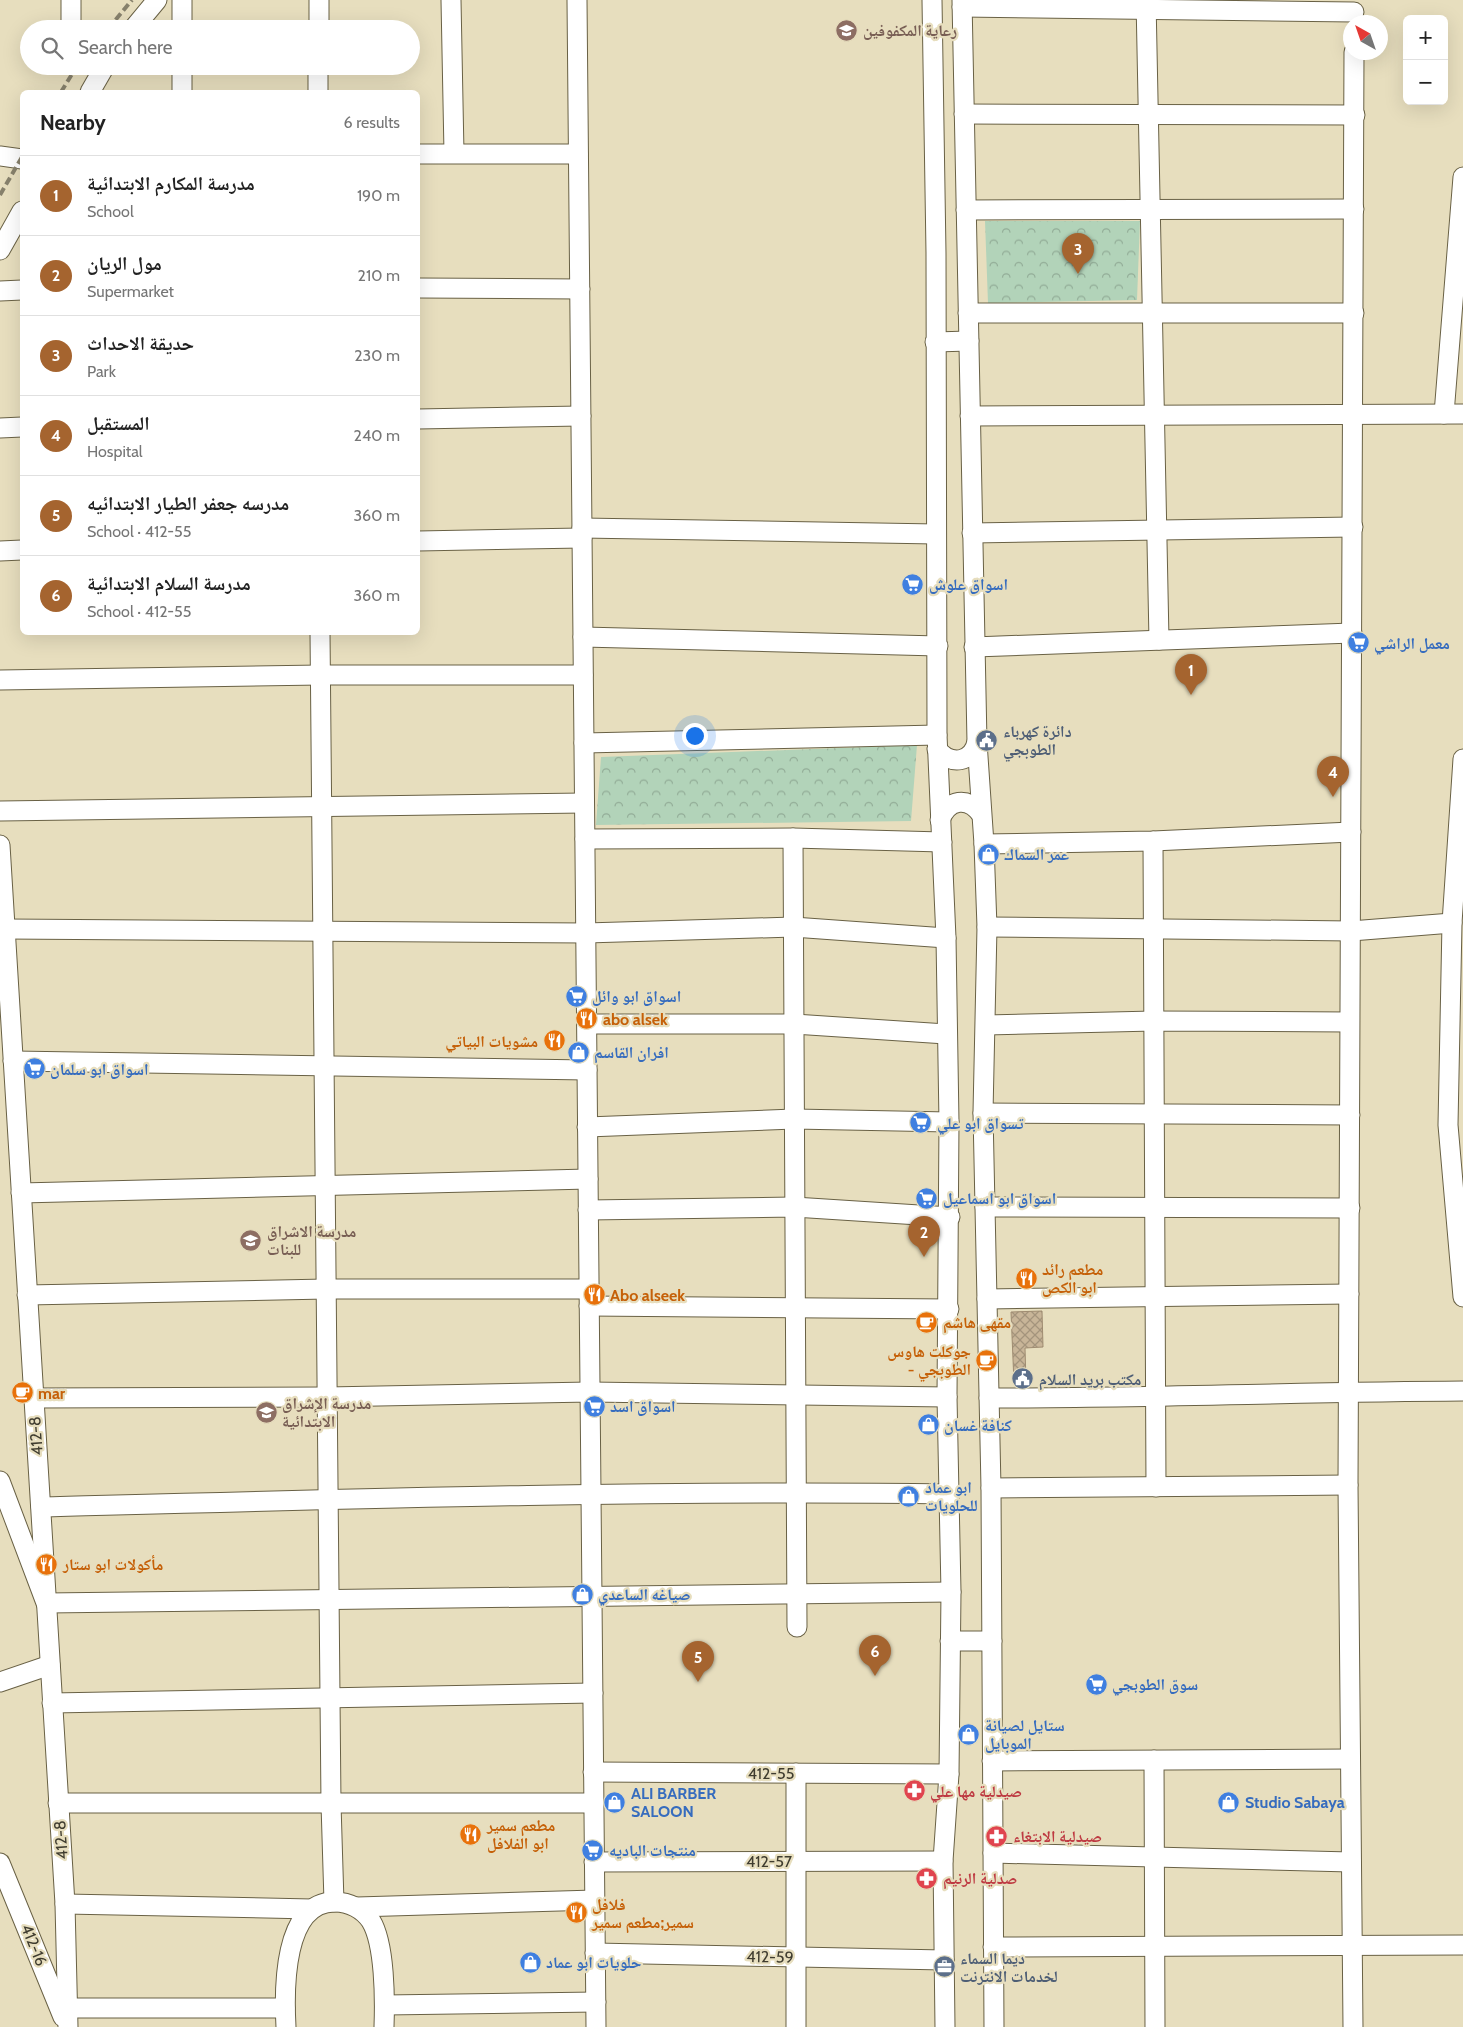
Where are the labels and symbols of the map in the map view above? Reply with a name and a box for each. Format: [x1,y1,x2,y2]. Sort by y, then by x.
north arrow [1343,15,1388,60]
school or university icon: رعاية المكفوفين [835,18,859,42]
place label: رعاية المكفوفين [863,21,957,40]
pin: 3 [1062,233,1094,274]
supermarket icon: اسواق علوش [901,572,925,596]
place label: اسواق علوش [929,575,1008,594]
supermarket icon: معمل الراشي [1346,631,1370,655]
place label: معمل الراشي [1374,634,1450,655]
pin: 1 [1175,654,1207,695]
place label: دائرة كهرباء الطوبجي [1003,722,1072,761]
your location [682,723,708,749]
public building icon: دائرة كهرباء الطوبجي [975,728,999,752]
pin: 4 [1317,756,1349,797]
shop icon: عمر السماك [976,842,1000,866]
place label: عمر السماك [1004,845,1069,864]
supermarket icon: اسواق ابو وائل [564,984,588,1008]
place label: اسواق ابو وائل [592,987,681,1006]
restaurant icon: abo alsek [575,1007,599,1031]
place label: abo alsek [603,1010,668,1029]
restaurant icon: مشويات البياتي [542,1029,566,1053]
place label: مشويات البياتي [445,1032,538,1053]
shop icon: افران القاسم [566,1040,590,1064]
place label: افران القاسم [594,1043,669,1064]
supermarket icon: اسواق ابو سلمان [22,1057,46,1081]
place label: اسواق ابو سلمان [50,1060,148,1079]
supermarket icon: تسواق ابو علي [909,1111,933,1135]
place label: تسواق ابو علي [937,1114,1024,1135]
supermarket icon: اسواق ابو اسماعيل [915,1186,939,1210]
place label: اسواق ابو اسماعيل [943,1189,1056,1208]
pin: 2 [908,1216,940,1257]
place label: مدرسة الاشراق للبنات [267,1222,356,1259]
school or university icon: مدرسة الاشراق للبنات [239,1228,263,1252]
place label: مطعم رائد ابو الكص [1042,1260,1103,1297]
restaurant icon: مطعم رائد ابو الكص [1014,1266,1038,1290]
restaurant icon: Abo alseek [582,1283,606,1307]
place label: Abo alseek [610,1286,685,1305]
cafe icon: مقهى هاشم [915,1310,939,1334]
place label: مقهى هاشم [943,1313,1011,1334]
place label: جوكلت هاوس - الطوبجي [887,1342,971,1381]
cafe icon: جوكلت هاوس - الطوبجي [975,1348,999,1372]
public building icon: مكتب بريد السلام [1011,1367,1035,1391]
place label: مكتب بريد السلام [1039,1370,1141,1391]
cafe icon: mar [10,1381,34,1405]
place label: mar [38,1384,66,1403]
place label: مدرسة الإشراق الابتدائية [282,1394,371,1431]
supermarket icon: اسواق اسد [582,1394,606,1418]
place label: اسواق اسد [610,1397,676,1416]
school or university icon: مدرسة الإشراق الابتدائية [254,1400,278,1424]
shop icon: كنافة غسان [916,1413,940,1437]
street label: 412-8 [25,1416,47,1456]
place label: كنافة غسان [944,1416,1012,1435]
place label: ابو عماد للحلويات [925,1478,978,1515]
shop icon: ابو عماد للحلويات [897,1484,921,1508]
restaurant icon: مأكولات ابو ستار [35,1552,59,1576]
place label: مأكولات ابو ستار [62,1555,163,1574]
shop icon: صياغه الساعدي [570,1582,594,1606]
place label: صياغه الساعدي [598,1585,690,1606]
pin: 6 [859,1635,891,1676]
pin: 5 [682,1641,714,1682]
supermarket icon: سوق الطوبجي [1084,1672,1108,1696]
place label: سوق الطوبجي [1112,1675,1198,1696]
place label: ستايل لصيانة الموبايل [985,1716,1065,1753]
shop icon: ستايل لصيانة الموبايل [957,1722,981,1746]
street label: 412-55 [748,1764,794,1783]
pharmacy icon: صيدلية مها علي [902,1779,926,1803]
place label: صيدلية مها علي [930,1782,1022,1803]
place label: ALI BARBER SALOON [631,1784,716,1821]
shop icon: ALI BARBER SALOON [603,1790,627,1814]
shop icon: Studio Sabaya [1217,1790,1241,1814]
place label: Studio Sabaya [1245,1793,1345,1812]
place label: مطعم سمير ابو الفلافل [486,1816,555,1853]
street label: 412-8 [50,1820,72,1860]
restaurant icon: مطعم سمير ابو الفلافل [459,1822,483,1846]
pharmacy icon: صيدلية الابتغاء [985,1824,1009,1848]
place label: صيدلية الابتغاء [1013,1827,1102,1846]
supermarket icon: منتجات الباديه [581,1838,605,1862]
place label: منتجات الباديه [609,1841,696,1860]
street label: 412-57 [746,1852,792,1871]
pharmacy icon: صدلية الرنيم [915,1866,939,1890]
place label: صدلية الرنيم [943,1869,1017,1890]
place label: فلافل سمير;مطعم سمير [591,1895,694,1934]
restaurant icon: فلافل سمير;مطعم سمير [564,1901,588,1925]
street label: 412-16 [17,1921,51,1969]
street label: 412-59 [746,1947,794,1967]
place label: ديما السماء لخدمات الانترنت [960,1949,1058,1986]
shop icon: حلويات ابو عماد [518,1950,542,1974]
place label: حلويات ابو عماد [546,1953,642,1972]
office icon: ديما السماء لخدمات الانترنت [932,1955,956,1979]

